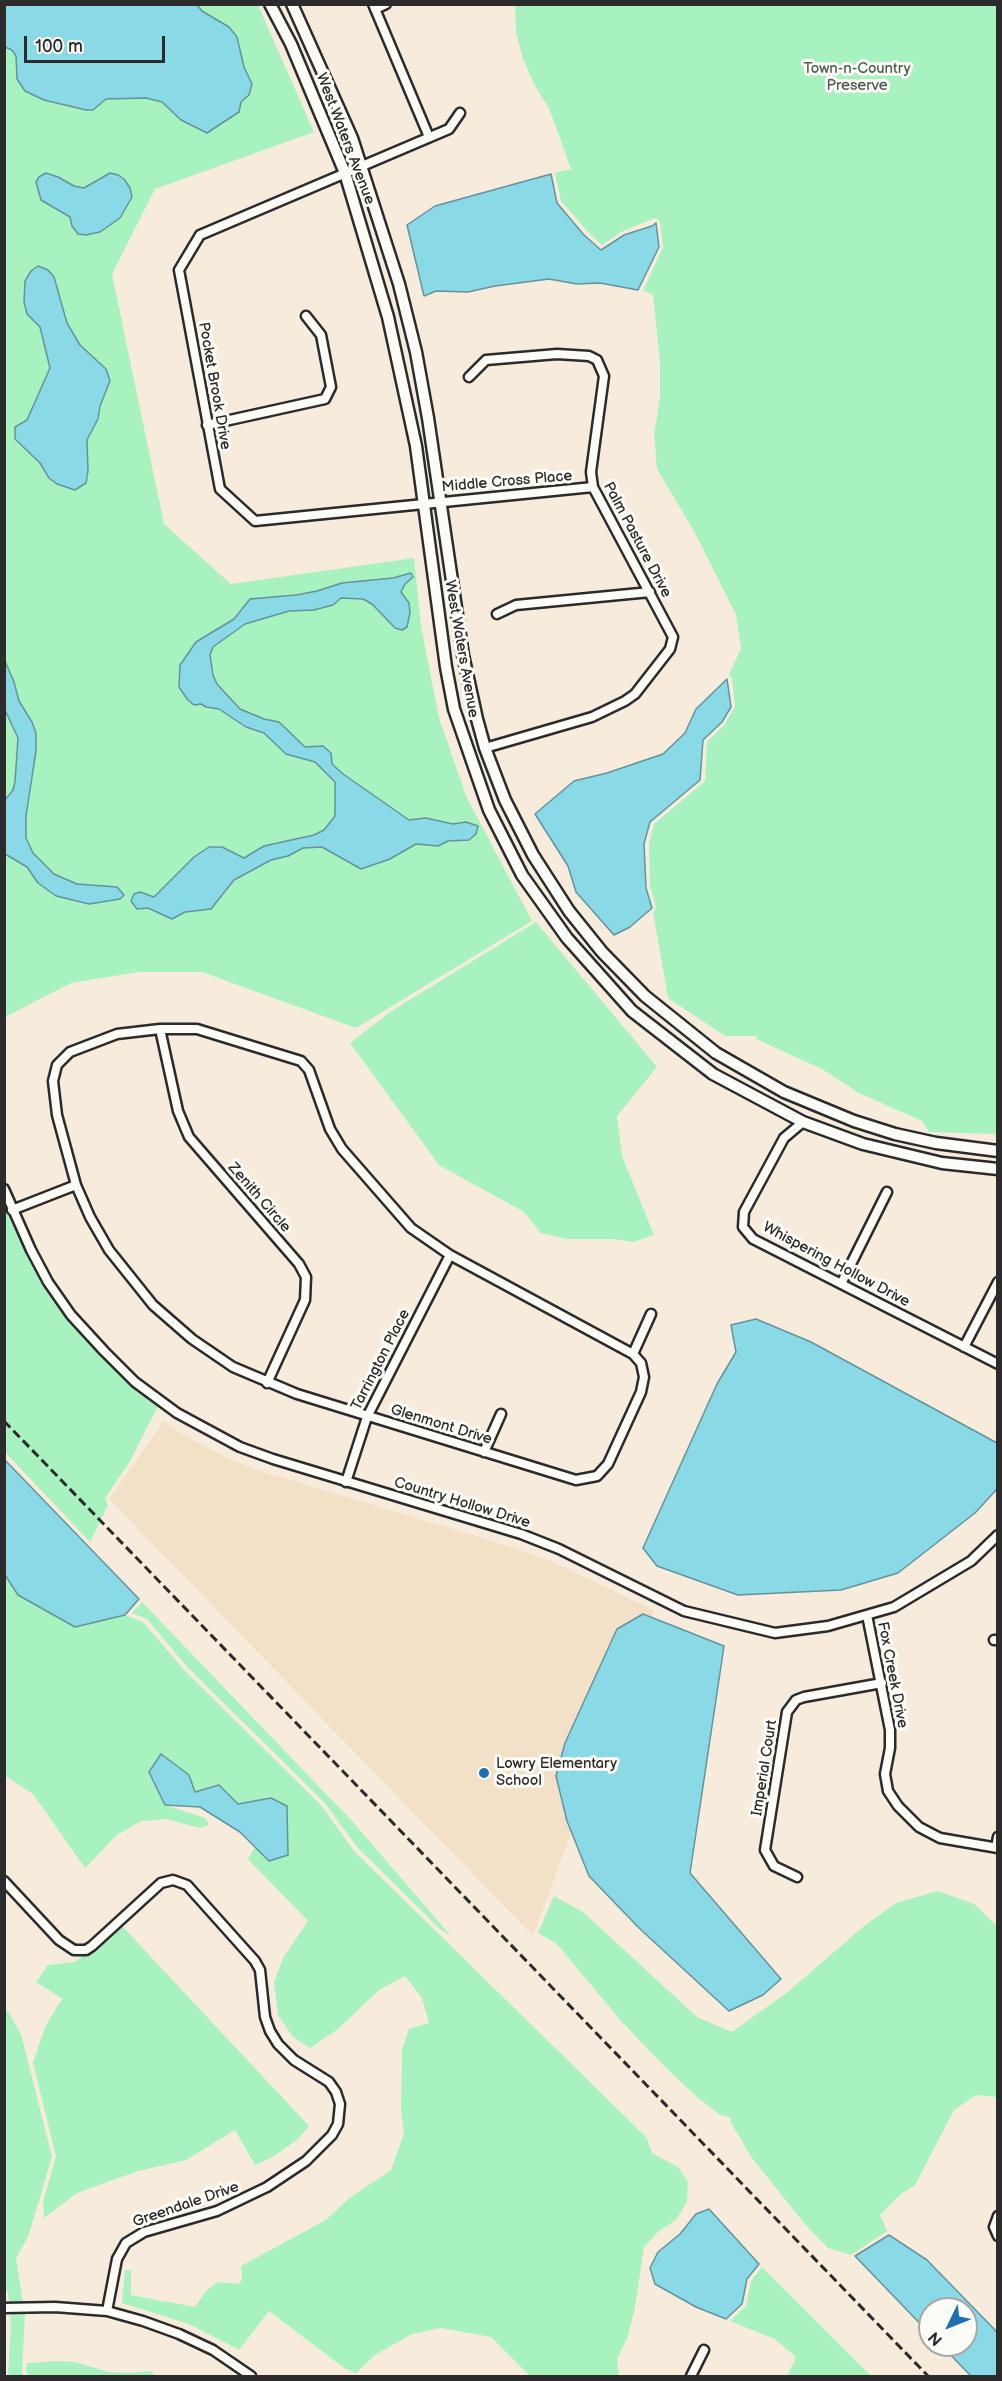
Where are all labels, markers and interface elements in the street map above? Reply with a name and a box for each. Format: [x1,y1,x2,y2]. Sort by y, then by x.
scale bar [27,24,168,62]
text: 100 m [35,36,83,57]
park label: Town-n-Country Preserve [803,60,911,95]
street label: West Waters Avenue [312,71,378,207]
street label: Pocket Brook Drive [194,321,234,451]
street label: Middle Cross Place [441,467,573,497]
street label: Palm Pasture Drive [599,479,675,601]
street label: West Waters Avenue [440,579,482,719]
street label: Zenith Circle [224,1159,294,1237]
street label: Whispering Hollow Drive [759,1219,913,1311]
street label: Tarrington Place [348,1307,414,1413]
street label: Glenmont Drive [388,1401,494,1449]
street label: Country Hollow Drive [392,1474,532,1532]
street label: Fox Creek Drive [873,1620,911,1730]
street label: Imperial Court [749,1719,781,1817]
place label: Lowry Elementary School [496,1755,617,1790]
marker: Lowry Elementary School [477,1766,491,1780]
street label: Greendale Drive [131,2178,241,2232]
north arrow [918,2297,978,2357]
text: N [925,2327,947,2349]

